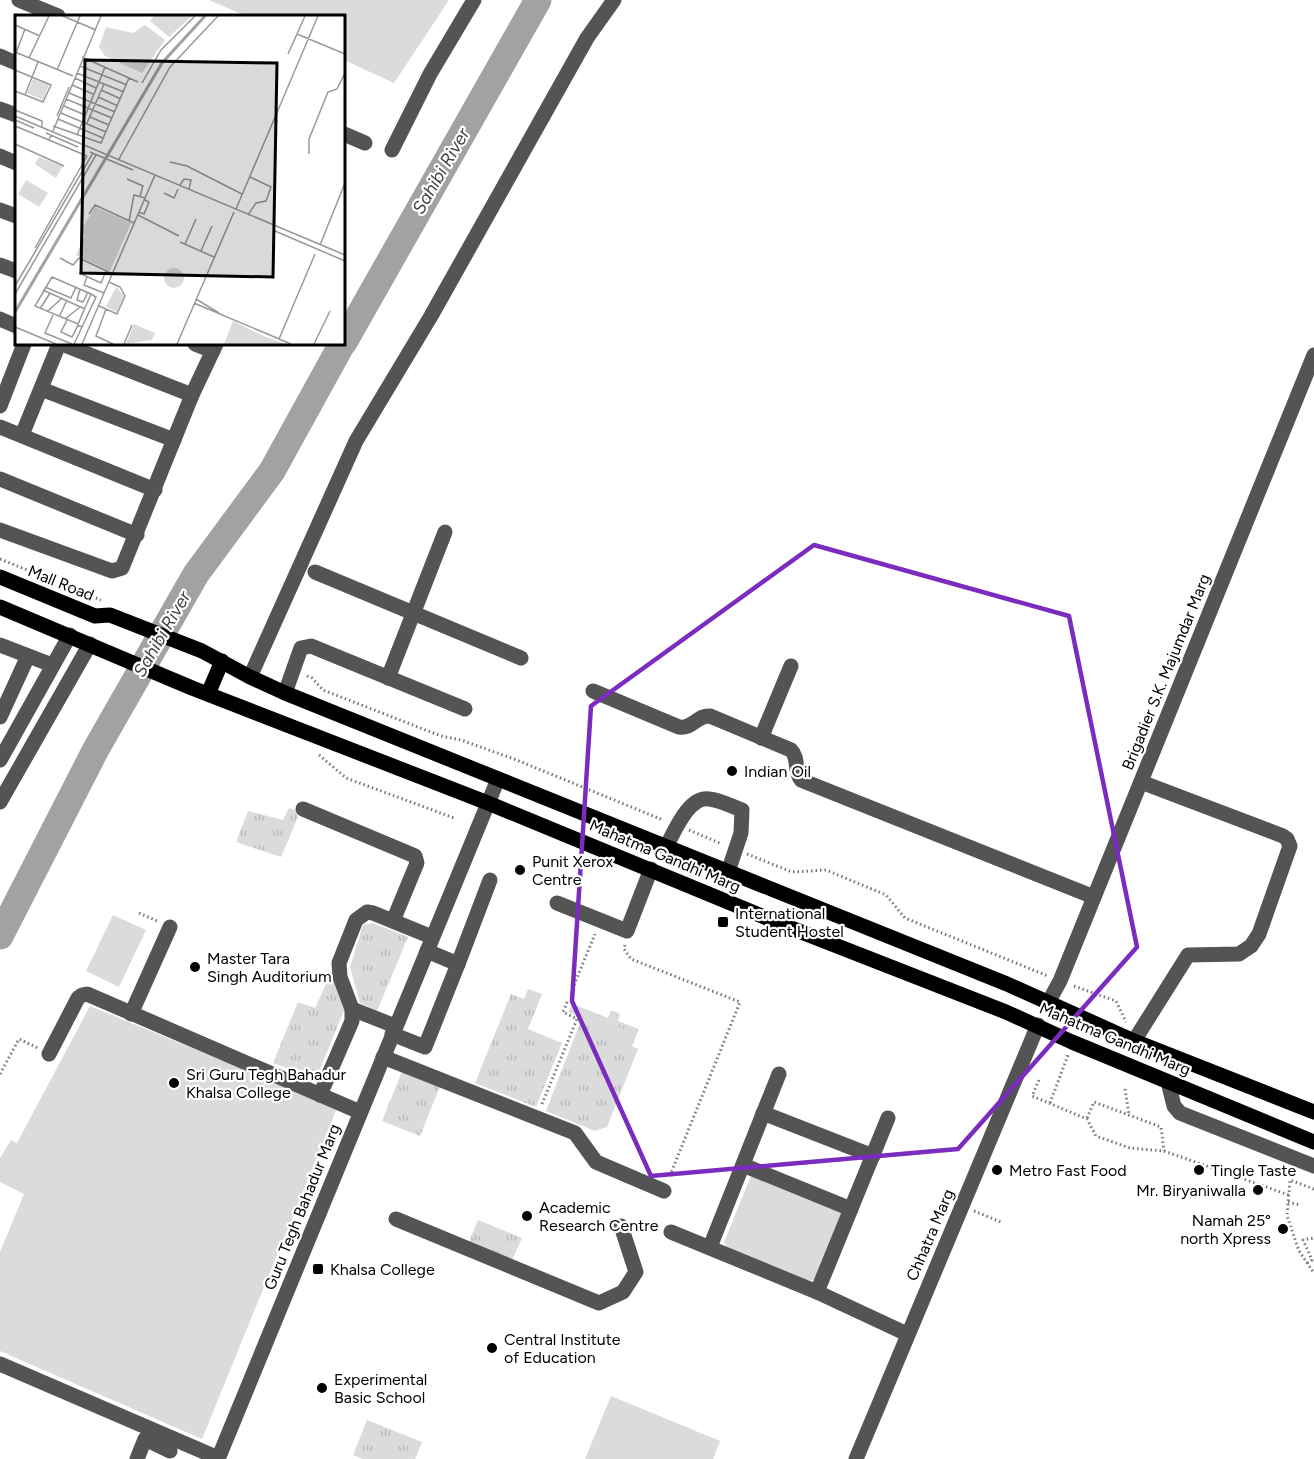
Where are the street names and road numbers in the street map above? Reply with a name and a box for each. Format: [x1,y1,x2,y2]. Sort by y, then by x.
street label: Mall Road [25,561,97,605]
street label: Brigadier S.K. Majumdar Marg [1118,571,1214,773]
street label: Mahatma Gandhi Marg [587,816,743,896]
street label: Mahatma Gandhi Marg [1037,999,1193,1079]
street label: Guru Tegh Bahadur Marg [260,1121,344,1293]
street label: Chhatra Marg [902,1186,958,1284]

